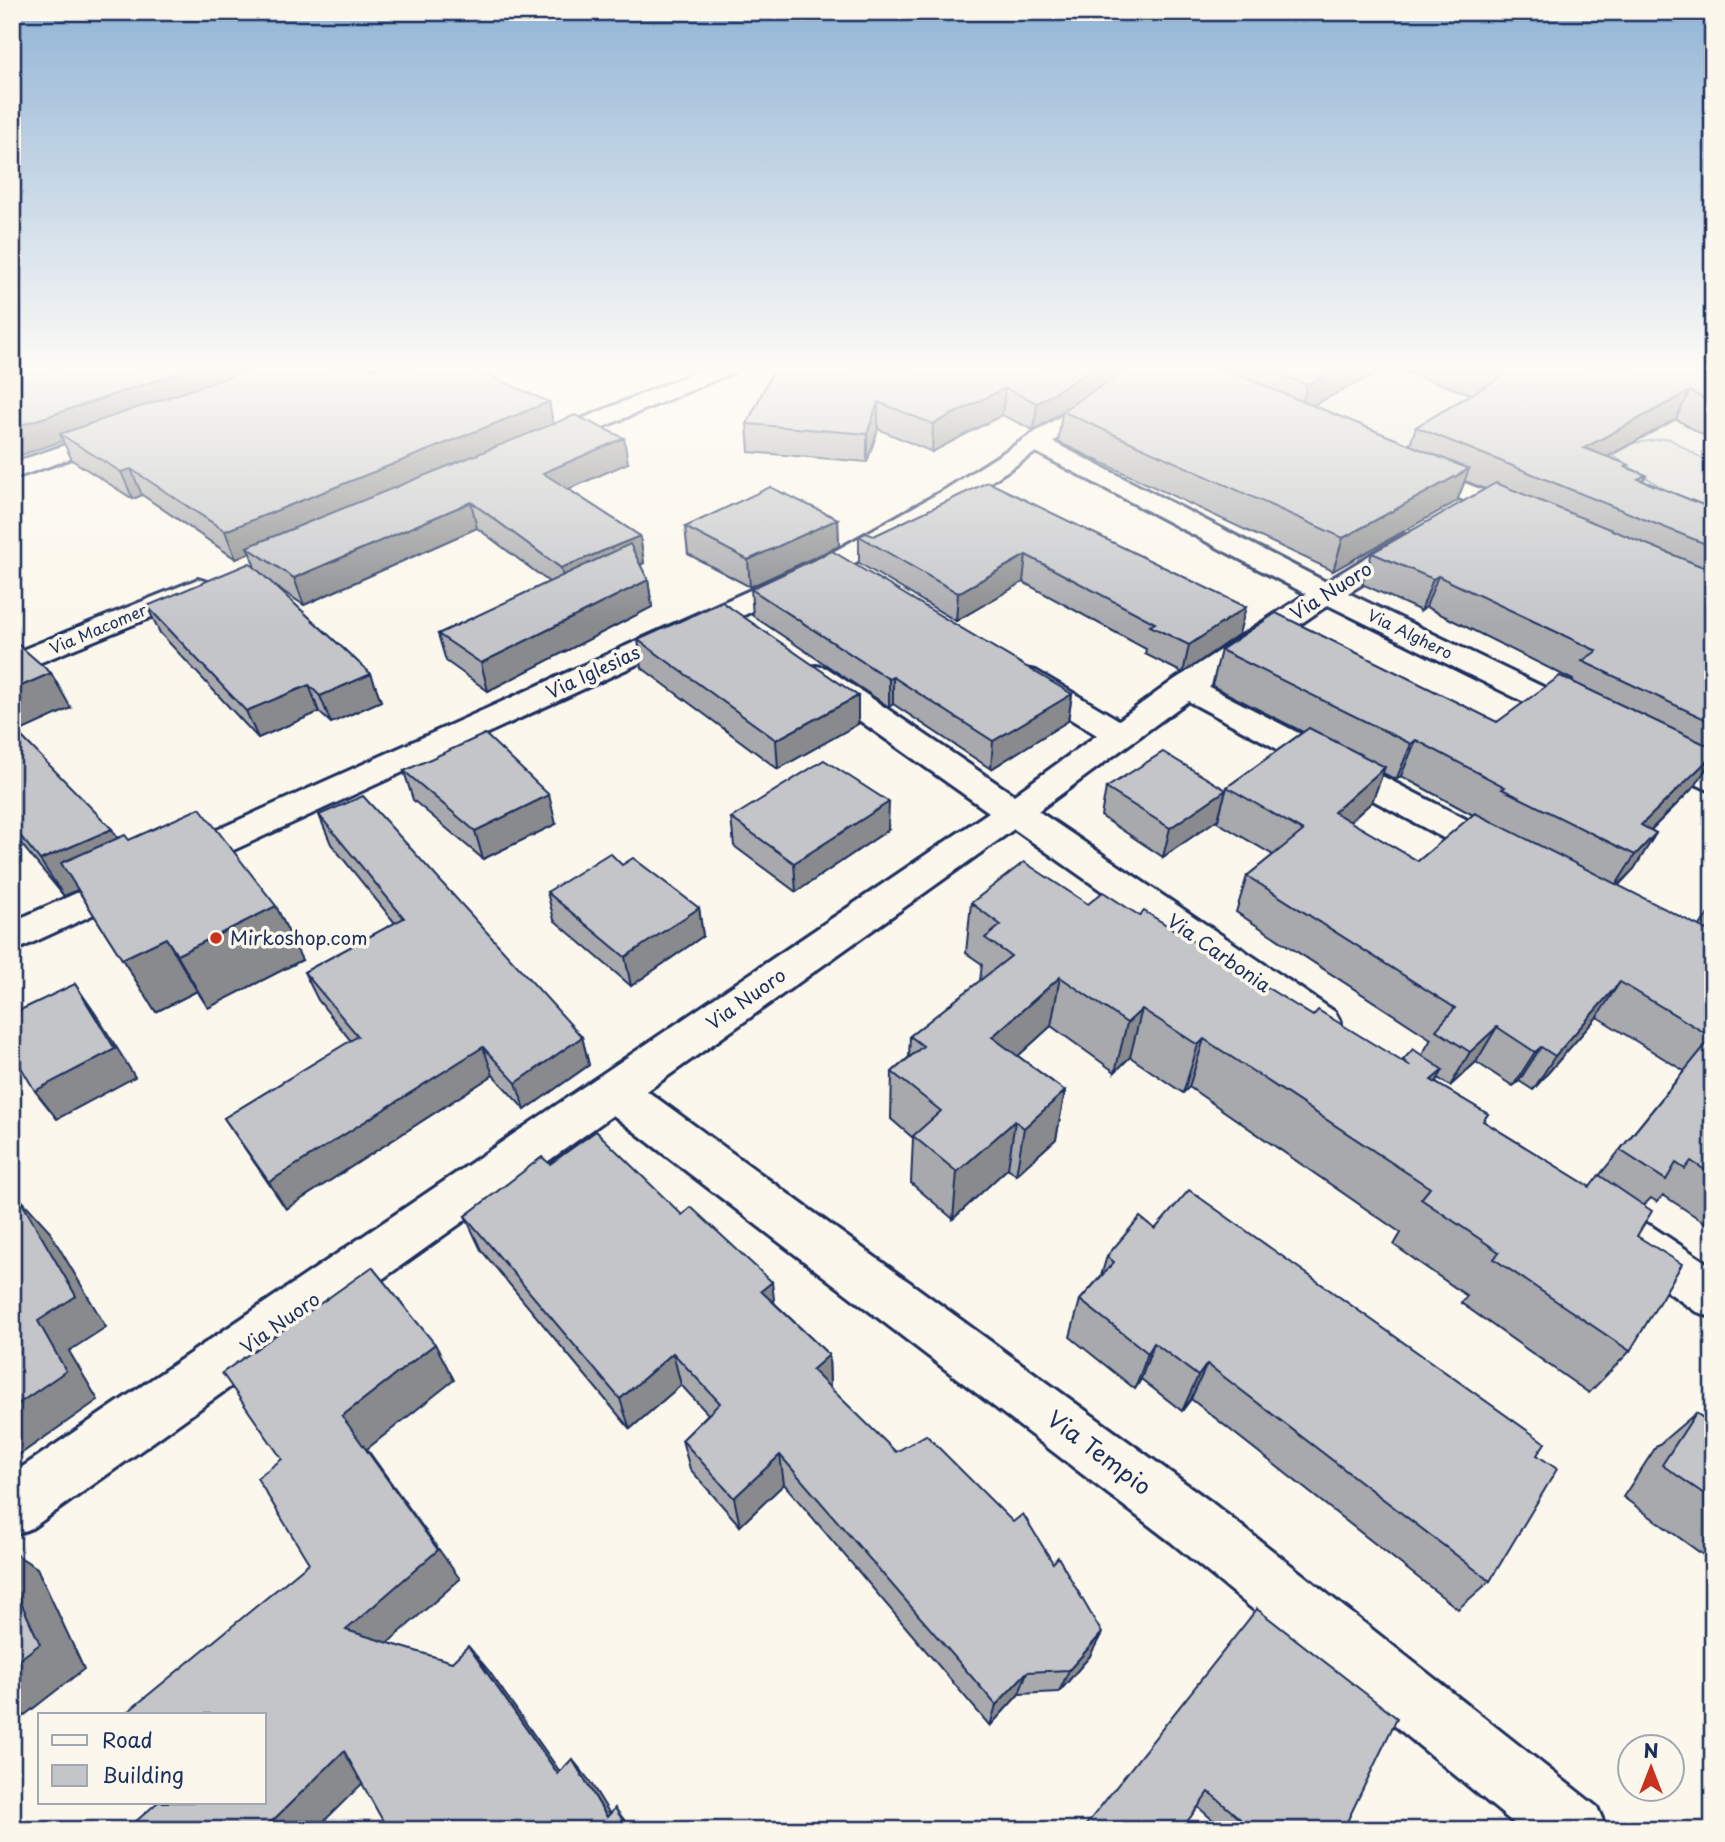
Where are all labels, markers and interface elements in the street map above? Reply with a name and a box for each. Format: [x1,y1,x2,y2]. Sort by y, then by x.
street label: Via Nuoro [1284,554,1377,626]
street label: Via Macomer [45,597,151,659]
street label: Via Alghero [1364,602,1457,664]
street label: Via Iglesias [541,637,644,705]
street label: Via Carbonia [1162,906,1277,998]
place label: Mirkoshop.com [230,923,368,951]
marker: Mirkoshop.com [208,930,224,946]
street label: Via Nuoro [700,960,791,1036]
street label: Via Nuoro [234,1284,325,1360]
street label: Via Tempio [1040,1401,1160,1503]
legend [38,1713,266,1804]
text: Road [102,1723,153,1755]
north arrow [1616,1734,1686,1804]
text: N [1643,1736,1659,1764]
text: Building [102,1758,184,1790]

